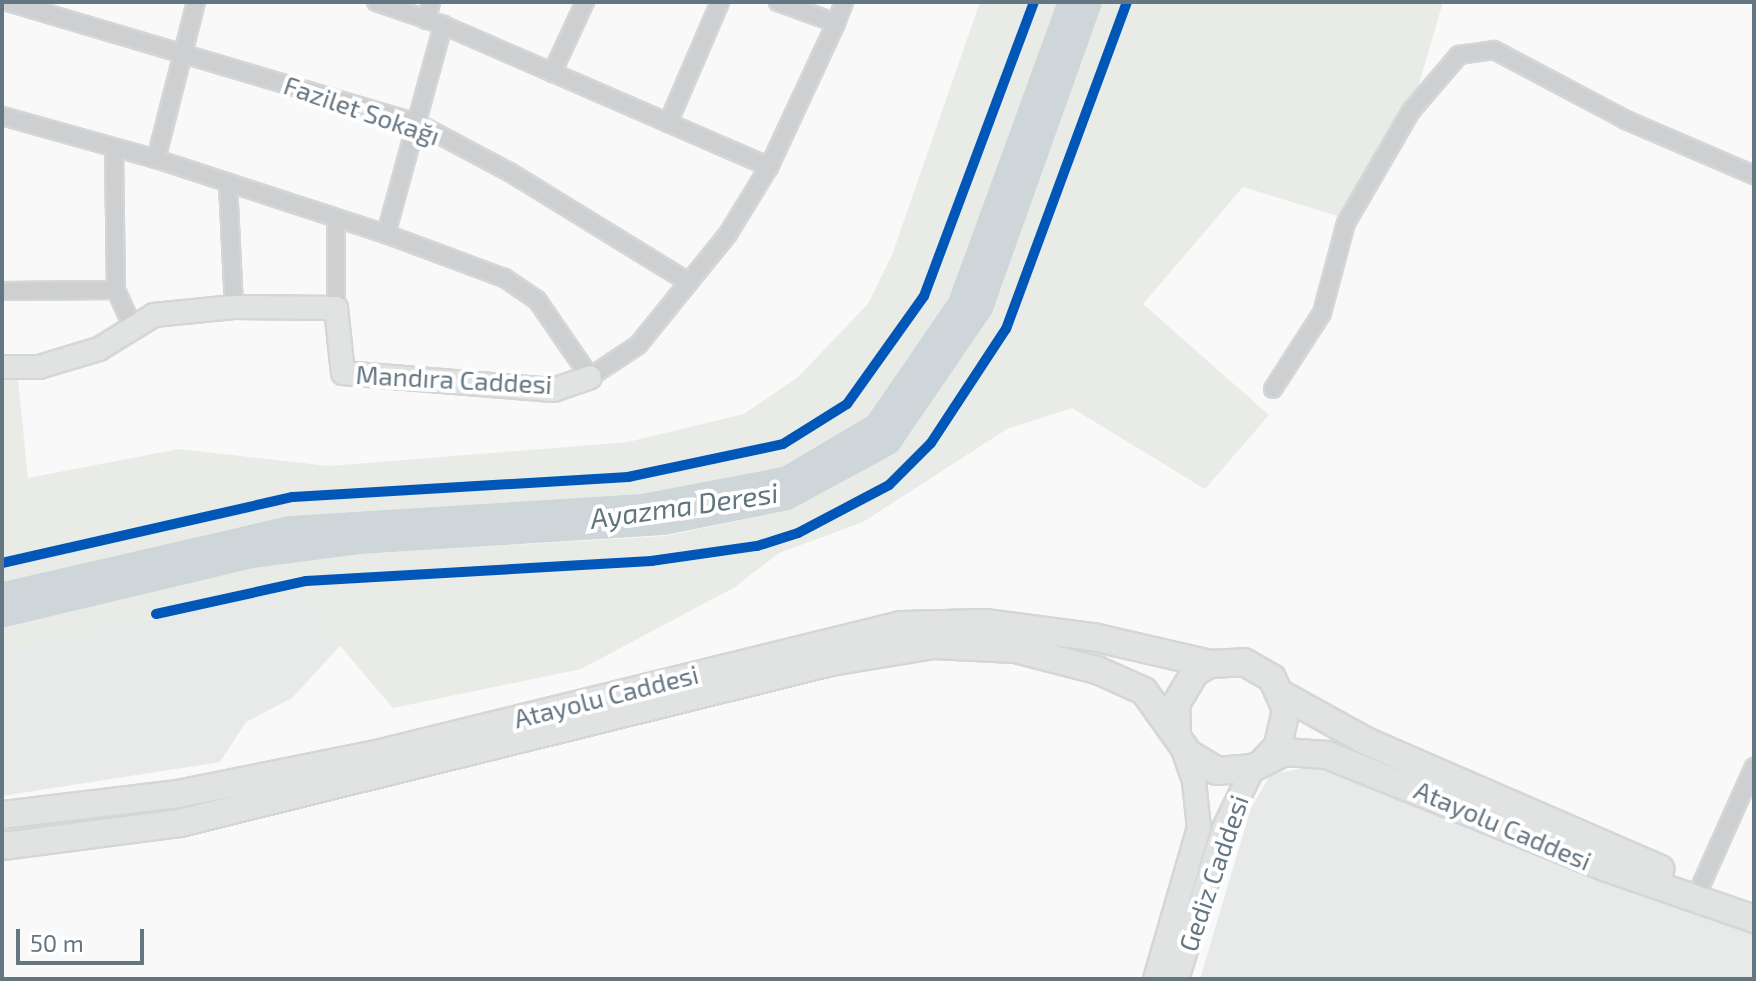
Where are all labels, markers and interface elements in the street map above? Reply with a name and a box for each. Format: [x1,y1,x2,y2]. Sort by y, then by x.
street label: Fazilet Sokağı [280,69,444,151]
street label: Mandıra Caddesi [355,358,553,400]
water label: Ayazma Deresi [588,475,780,535]
street label: Atayolu Caddesi [510,658,702,734]
street label: Atayolu Caddesi [1410,774,1596,876]
street label: Gediz Caddesi [1172,791,1254,955]
scale bar [20,913,148,963]
text: 50 m [30,928,84,957]

